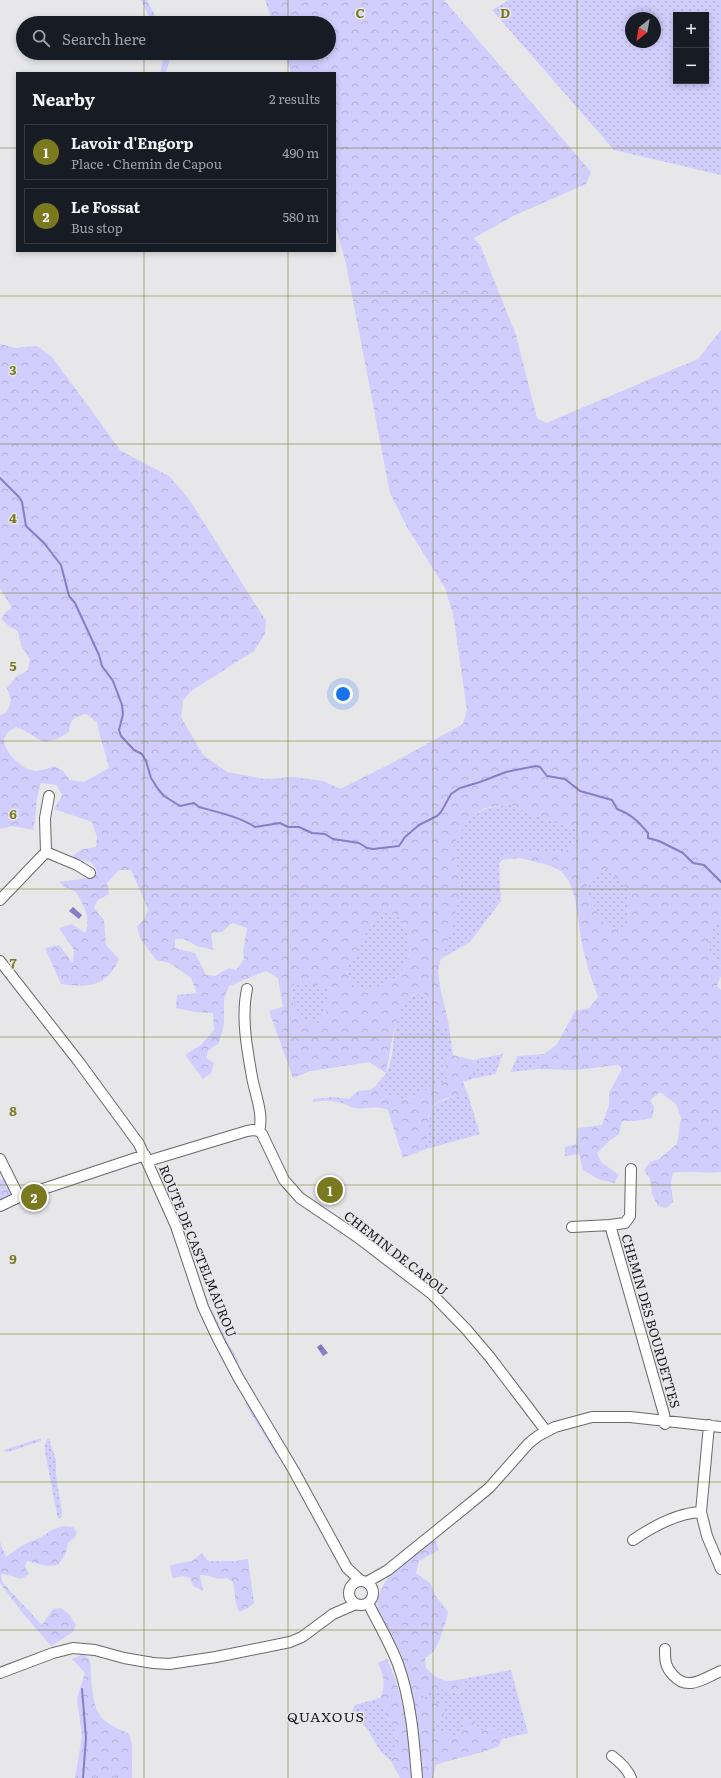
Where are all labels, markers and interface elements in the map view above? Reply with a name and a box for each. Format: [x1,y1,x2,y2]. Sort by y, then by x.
text: C [355,3,365,22]
text: D [500,3,510,22]
north arrow [625,12,661,48]
map controls [673,12,709,84]
button: + [673,12,709,48]
search box [16,16,336,60]
icon: search [30,27,52,49]
text: Search here [62,27,146,50]
button: − [673,48,709,84]
text: Nearby [32,86,95,111]
text: 2 results [269,89,320,108]
text: Lavoir d'Engorp [71,131,194,154]
text: 1 [43,143,49,162]
text: 490 m [282,143,319,162]
text: Place · Chemin de Capou [71,154,222,173]
text: Le Fossat [71,195,140,218]
text: 2 [43,207,49,226]
text: 580 m [283,207,319,226]
text: Bus stop [71,218,123,237]
text: 3 [9,360,17,379]
text: 4 [9,508,17,527]
text: 5 [9,656,17,675]
your location [333,684,353,704]
text: 6 [9,804,17,823]
text: 7 [9,953,17,972]
text: 8 [9,1101,17,1120]
street label: ROUTE DE CASTELMAUROU [155,1162,242,1340]
pin: 1 [317,1175,343,1205]
pin: 2 [21,1182,47,1212]
street label: CHEMIN DE CAPOU [340,1206,452,1299]
street label: CHEMIN DES BOURDETTES [618,1232,686,1410]
text: 9 [9,1249,17,1268]
district label: QUAXOUS [287,1706,365,1726]

